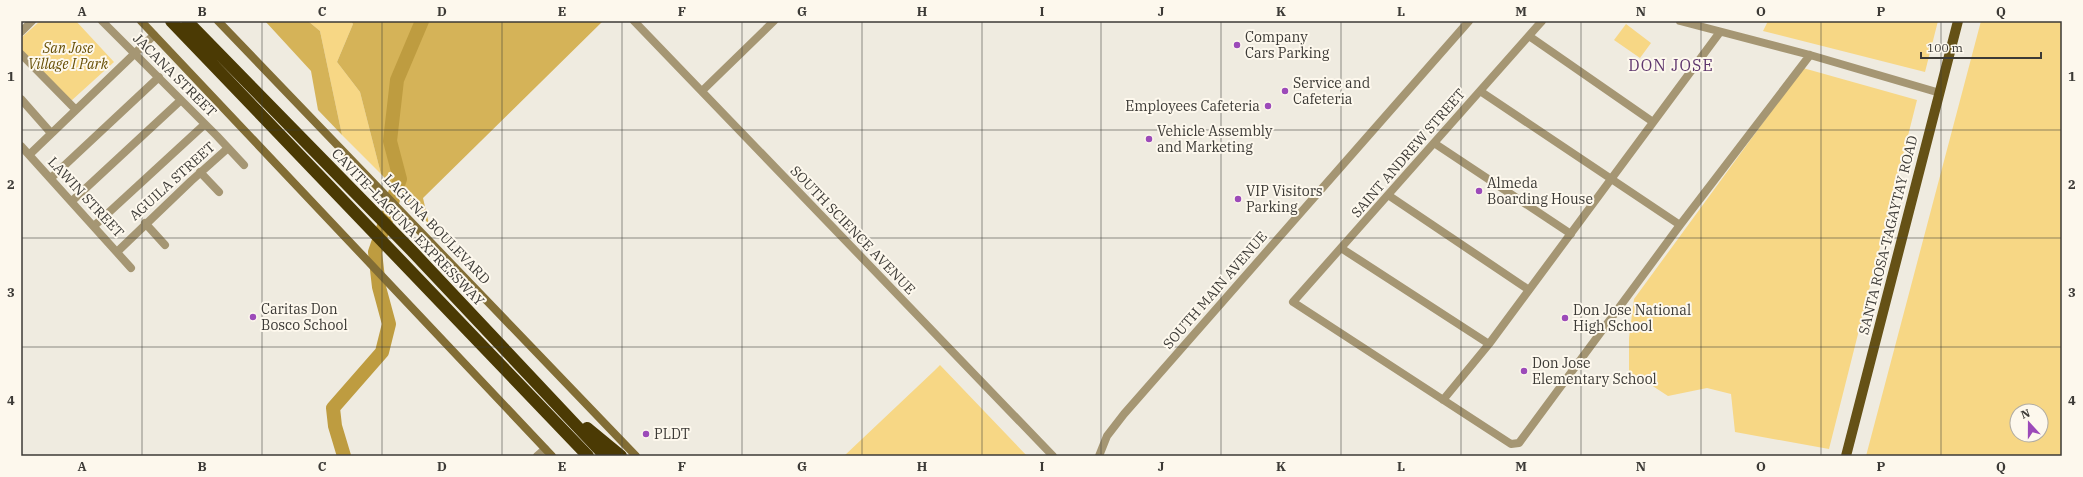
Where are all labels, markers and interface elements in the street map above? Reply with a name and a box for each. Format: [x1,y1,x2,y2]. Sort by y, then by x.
text: A [77,3,87,20]
text: B [197,3,207,20]
text: C [318,3,327,20]
text: D [437,3,447,20]
text: E [558,3,566,20]
text: F [678,3,686,20]
text: G [797,3,807,20]
text: H [917,3,928,20]
text: I [1040,3,1045,20]
text: J [1158,3,1165,20]
text: K [1276,3,1286,20]
text: L [1397,3,1405,20]
text: M [1515,3,1527,20]
text: N [1636,3,1646,20]
text: O [1756,3,1766,20]
text: P [1877,3,1886,20]
text: Q [1996,3,2006,20]
place label: Company Cars Parking [1245,28,1330,62]
street label: JACANA STREET [129,29,221,121]
scale bar [1921,34,2041,60]
park label: San Jose Village I Park [28,39,109,73]
marker: Company Cars Parking [1232,40,1242,50]
text: 100 m [1927,40,1963,55]
district label: DON JOSE [1628,55,1714,75]
text: 1 [7,68,15,85]
text: 1 [2068,68,2076,85]
place label: Service and Cafeteria [1293,74,1371,108]
street label: SAINT ANDREW STREET [1347,85,1469,221]
marker: Service and Cafeteria [1280,86,1290,96]
place label: Employees Cafeteria [1125,97,1260,115]
marker: Employees Cafeteria [1263,101,1273,111]
place label: Vehicle Assembly and Marketing [1157,122,1273,156]
marker: Vehicle Assembly and Marketing [1144,134,1154,144]
street label: SANTA ROSA-TAGAYTAY ROAD [1855,134,1921,336]
street label: AGUILA STREET [125,138,219,224]
street label: CAVITE–LAGUNA EXPRESSWAY [328,144,488,310]
street label: LAWIN STREET [44,153,128,241]
street label: SOUTH SCIENCE AVENUE [787,162,919,298]
street label: LAGUNA BOULEVARD [380,170,494,288]
place label: Almeda Boarding House [1487,174,1593,208]
text: 2 [7,176,15,193]
text: 2 [2068,176,2076,193]
place label: VIP Visitors Parking [1246,182,1323,216]
marker: Almeda Boarding House [1474,186,1484,196]
marker: VIP Visitors Parking [1233,194,1243,204]
street label: SOUTH MAIN AVENUE [1159,227,1271,353]
text: 3 [7,284,15,301]
text: 3 [2068,284,2076,301]
place label: Caritas Don Bosco School [261,300,348,334]
place label: Don Jose National High School [1573,301,1691,335]
marker: Caritas Don Bosco School [248,312,258,322]
marker: Don Jose National High School [1560,313,1570,323]
place label: Don Jose Elementary School [1532,354,1657,388]
marker: Don Jose Elementary School [1519,366,1529,376]
text: 4 [7,392,15,409]
text: 4 [2068,392,2076,409]
north arrow [2009,403,2049,443]
text: N [2019,405,2032,422]
place label: PLDT [654,425,690,443]
marker: PLDT [641,429,651,439]
text: A [77,458,87,475]
text: B [197,458,207,475]
text: C [318,458,327,475]
text: D [437,458,447,475]
text: E [558,458,566,475]
text: F [678,458,686,475]
text: G [797,458,807,475]
text: H [917,458,928,475]
text: I [1040,458,1045,475]
text: J [1158,458,1165,475]
text: K [1276,458,1286,475]
text: L [1397,458,1405,475]
text: M [1515,458,1527,475]
text: N [1636,458,1646,475]
text: O [1756,458,1766,475]
text: P [1877,458,1886,475]
text: Q [1996,458,2006,475]

